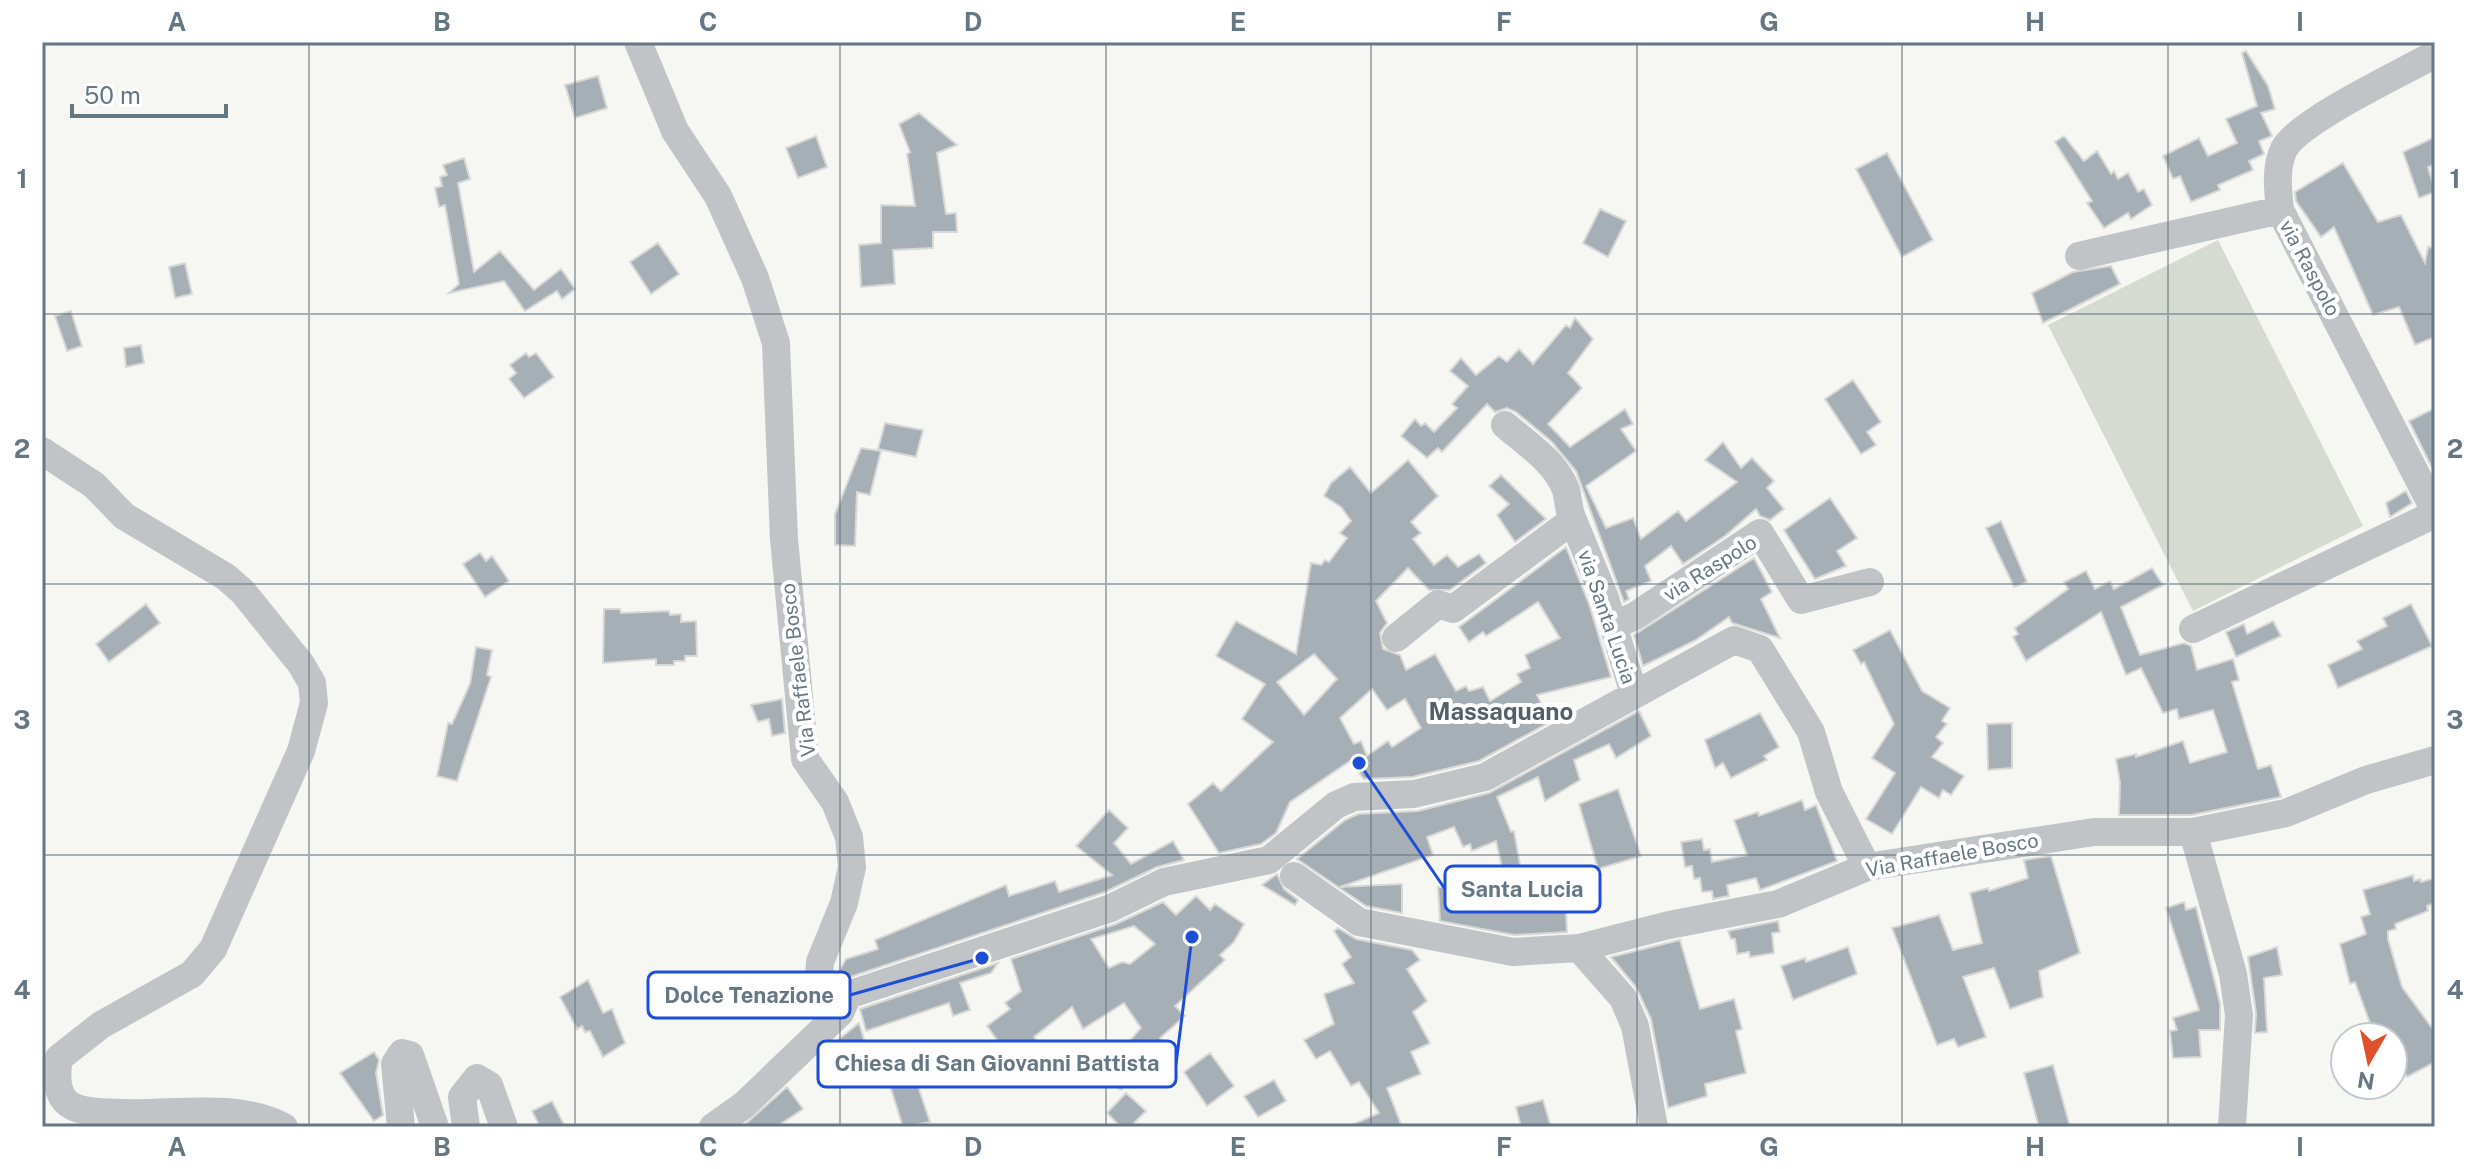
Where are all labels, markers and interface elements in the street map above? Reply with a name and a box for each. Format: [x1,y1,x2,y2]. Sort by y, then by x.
text: A [168,6,187,37]
text: B [433,6,451,37]
text: C [699,6,717,37]
text: D [964,6,982,37]
text: E [1230,6,1246,37]
text: F [1496,6,1512,37]
text: G [1759,6,1779,37]
text: H [2025,6,2045,37]
text: I [2296,6,2304,37]
scale bar [72,68,226,118]
text: 50 m [84,81,141,109]
text: 1 [16,163,28,194]
text: 1 [2449,163,2461,194]
street label: via Raspolo [2275,216,2345,320]
text: 2 [14,433,30,464]
text: 2 [2447,433,2463,464]
street label: via Raspolo [1659,530,1761,606]
street label: via Santa Lucia [1573,547,1641,687]
street label: Via Raffaele Bosco [775,582,821,758]
district label: Massaquano [1429,697,1573,725]
text: 3 [13,704,31,735]
text: 3 [2446,704,2464,735]
street label: Via Raffaele Bosco [1864,828,2040,882]
callout: Santa Lucia [1445,866,1600,912]
text: Santa Lucia [1460,876,1584,902]
callout: Dolce Tenazione [648,972,850,1018]
text: 4 [13,974,31,1005]
text: 4 [2446,974,2464,1005]
text: Dolce Tenazione [664,982,834,1008]
north arrow [2329,1021,2409,1101]
callout: Chiesa di San Giovanni Battista [818,1041,1176,1087]
text: Chiesa di San Giovanni Battista [834,1050,1160,1076]
text: N [2355,1067,2376,1095]
text: A [168,1131,187,1162]
text: B [433,1131,451,1162]
text: C [699,1131,717,1162]
text: D [964,1131,982,1162]
text: E [1230,1131,1246,1162]
text: F [1496,1131,1512,1162]
text: G [1759,1131,1779,1162]
text: H [2025,1131,2045,1162]
text: I [2296,1131,2304,1162]

